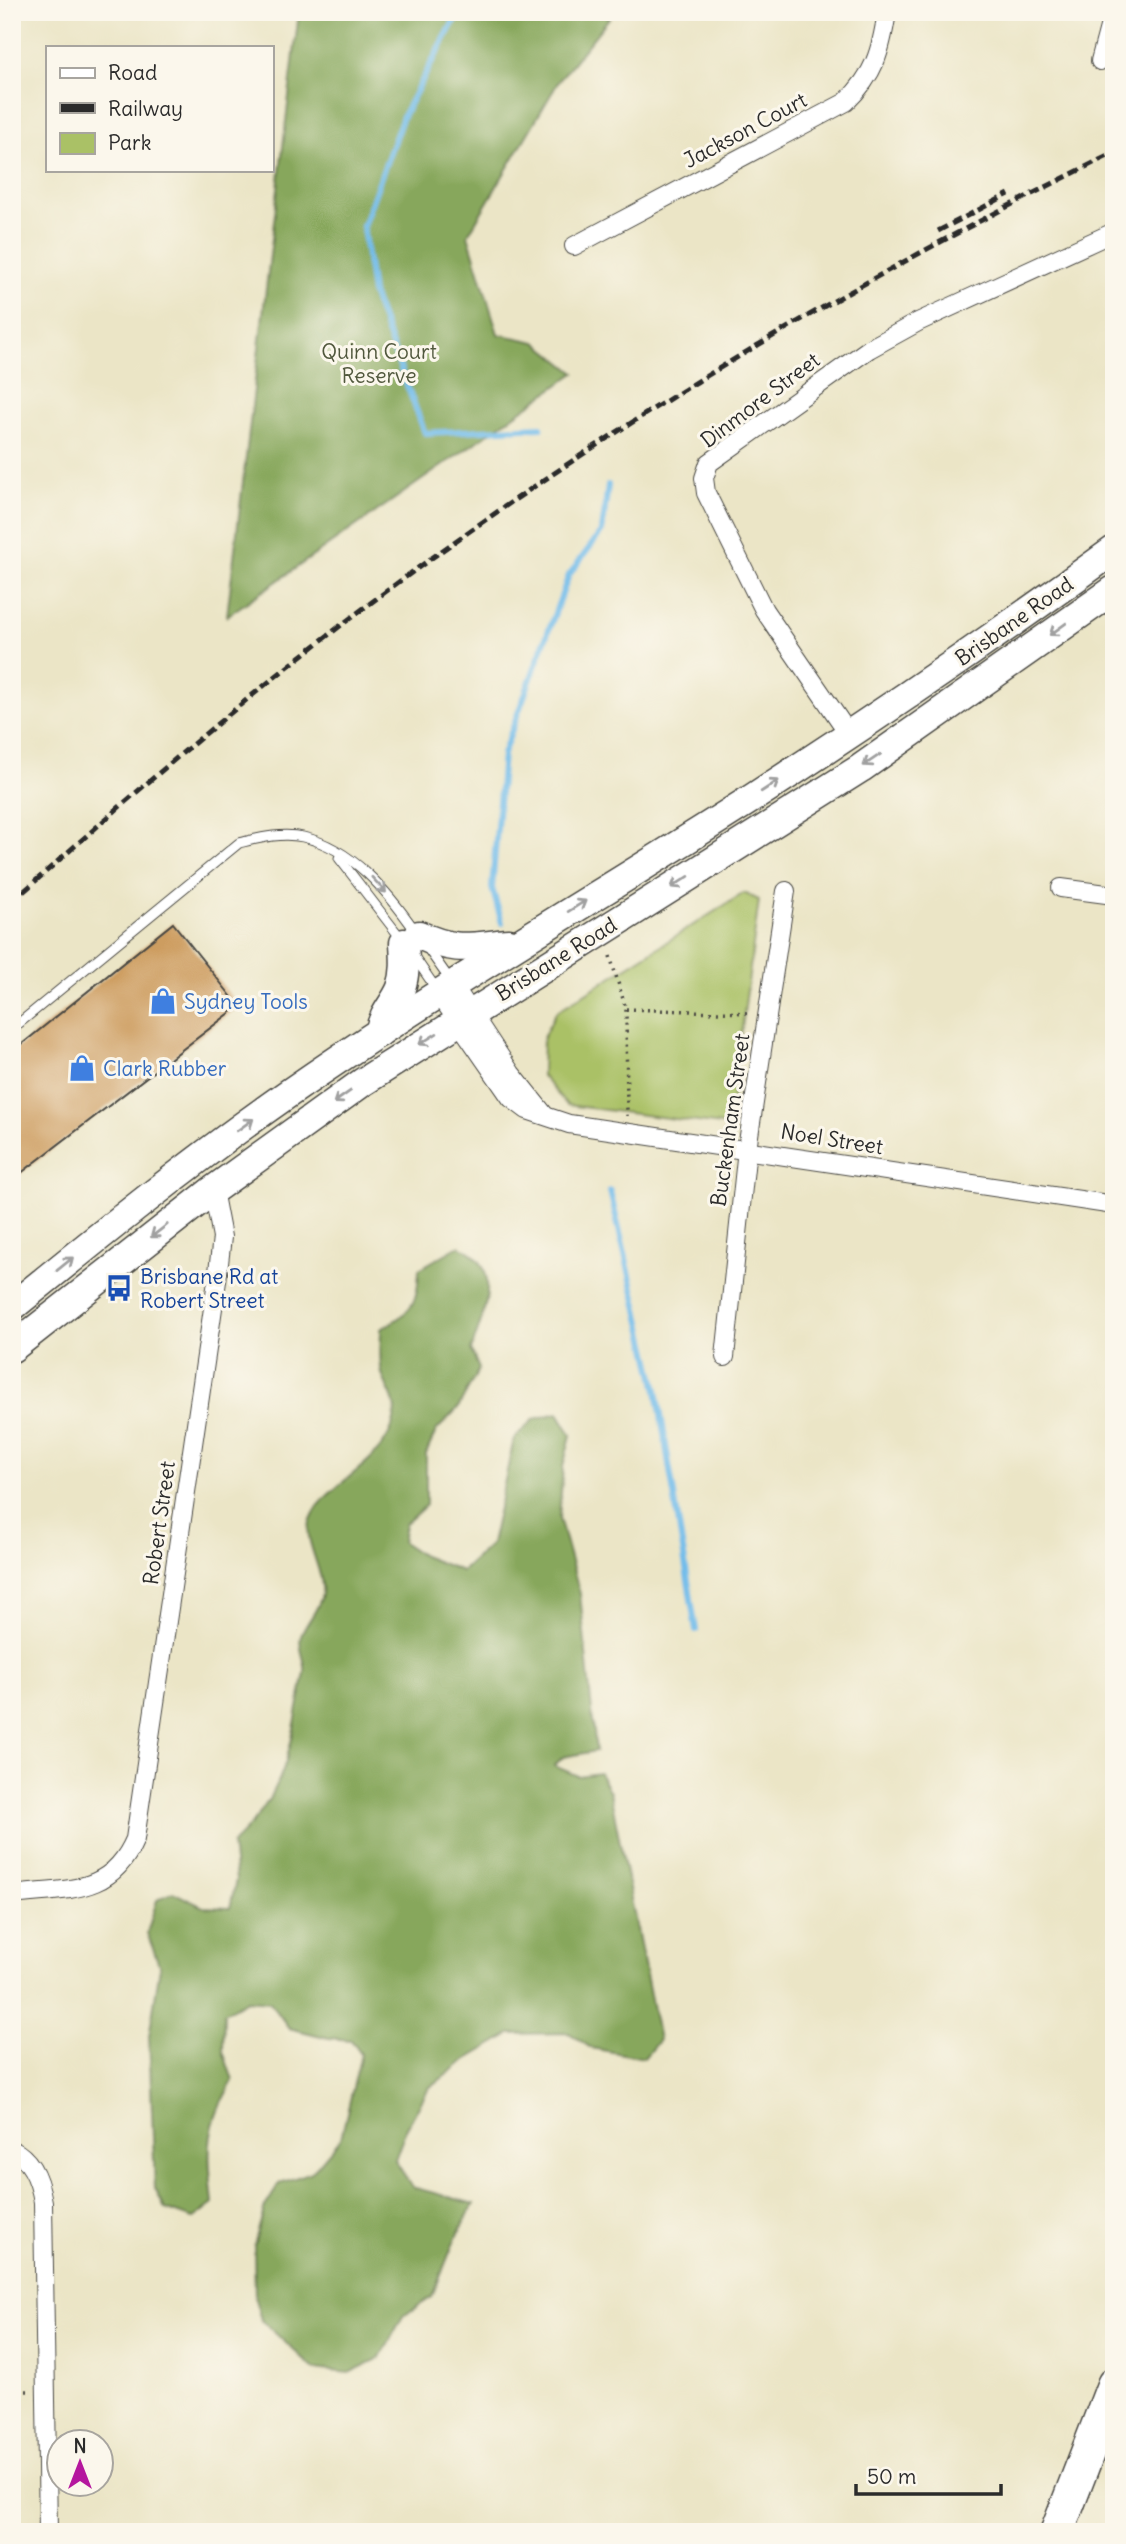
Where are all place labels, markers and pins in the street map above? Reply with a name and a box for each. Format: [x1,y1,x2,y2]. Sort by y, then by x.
shop icon: Sydney Tools [148,986,178,1016]
place label: Sydney Tools [184,988,308,1015]
shop icon: Clark Rubber [67,1053,97,1083]
place label: Clark Rubber [103,1055,227,1082]
place label: Brisbane Rd at Robert Street [140,1263,278,1314]
bus stop icon: Brisbane Rd at Robert Street [104,1273,134,1303]

